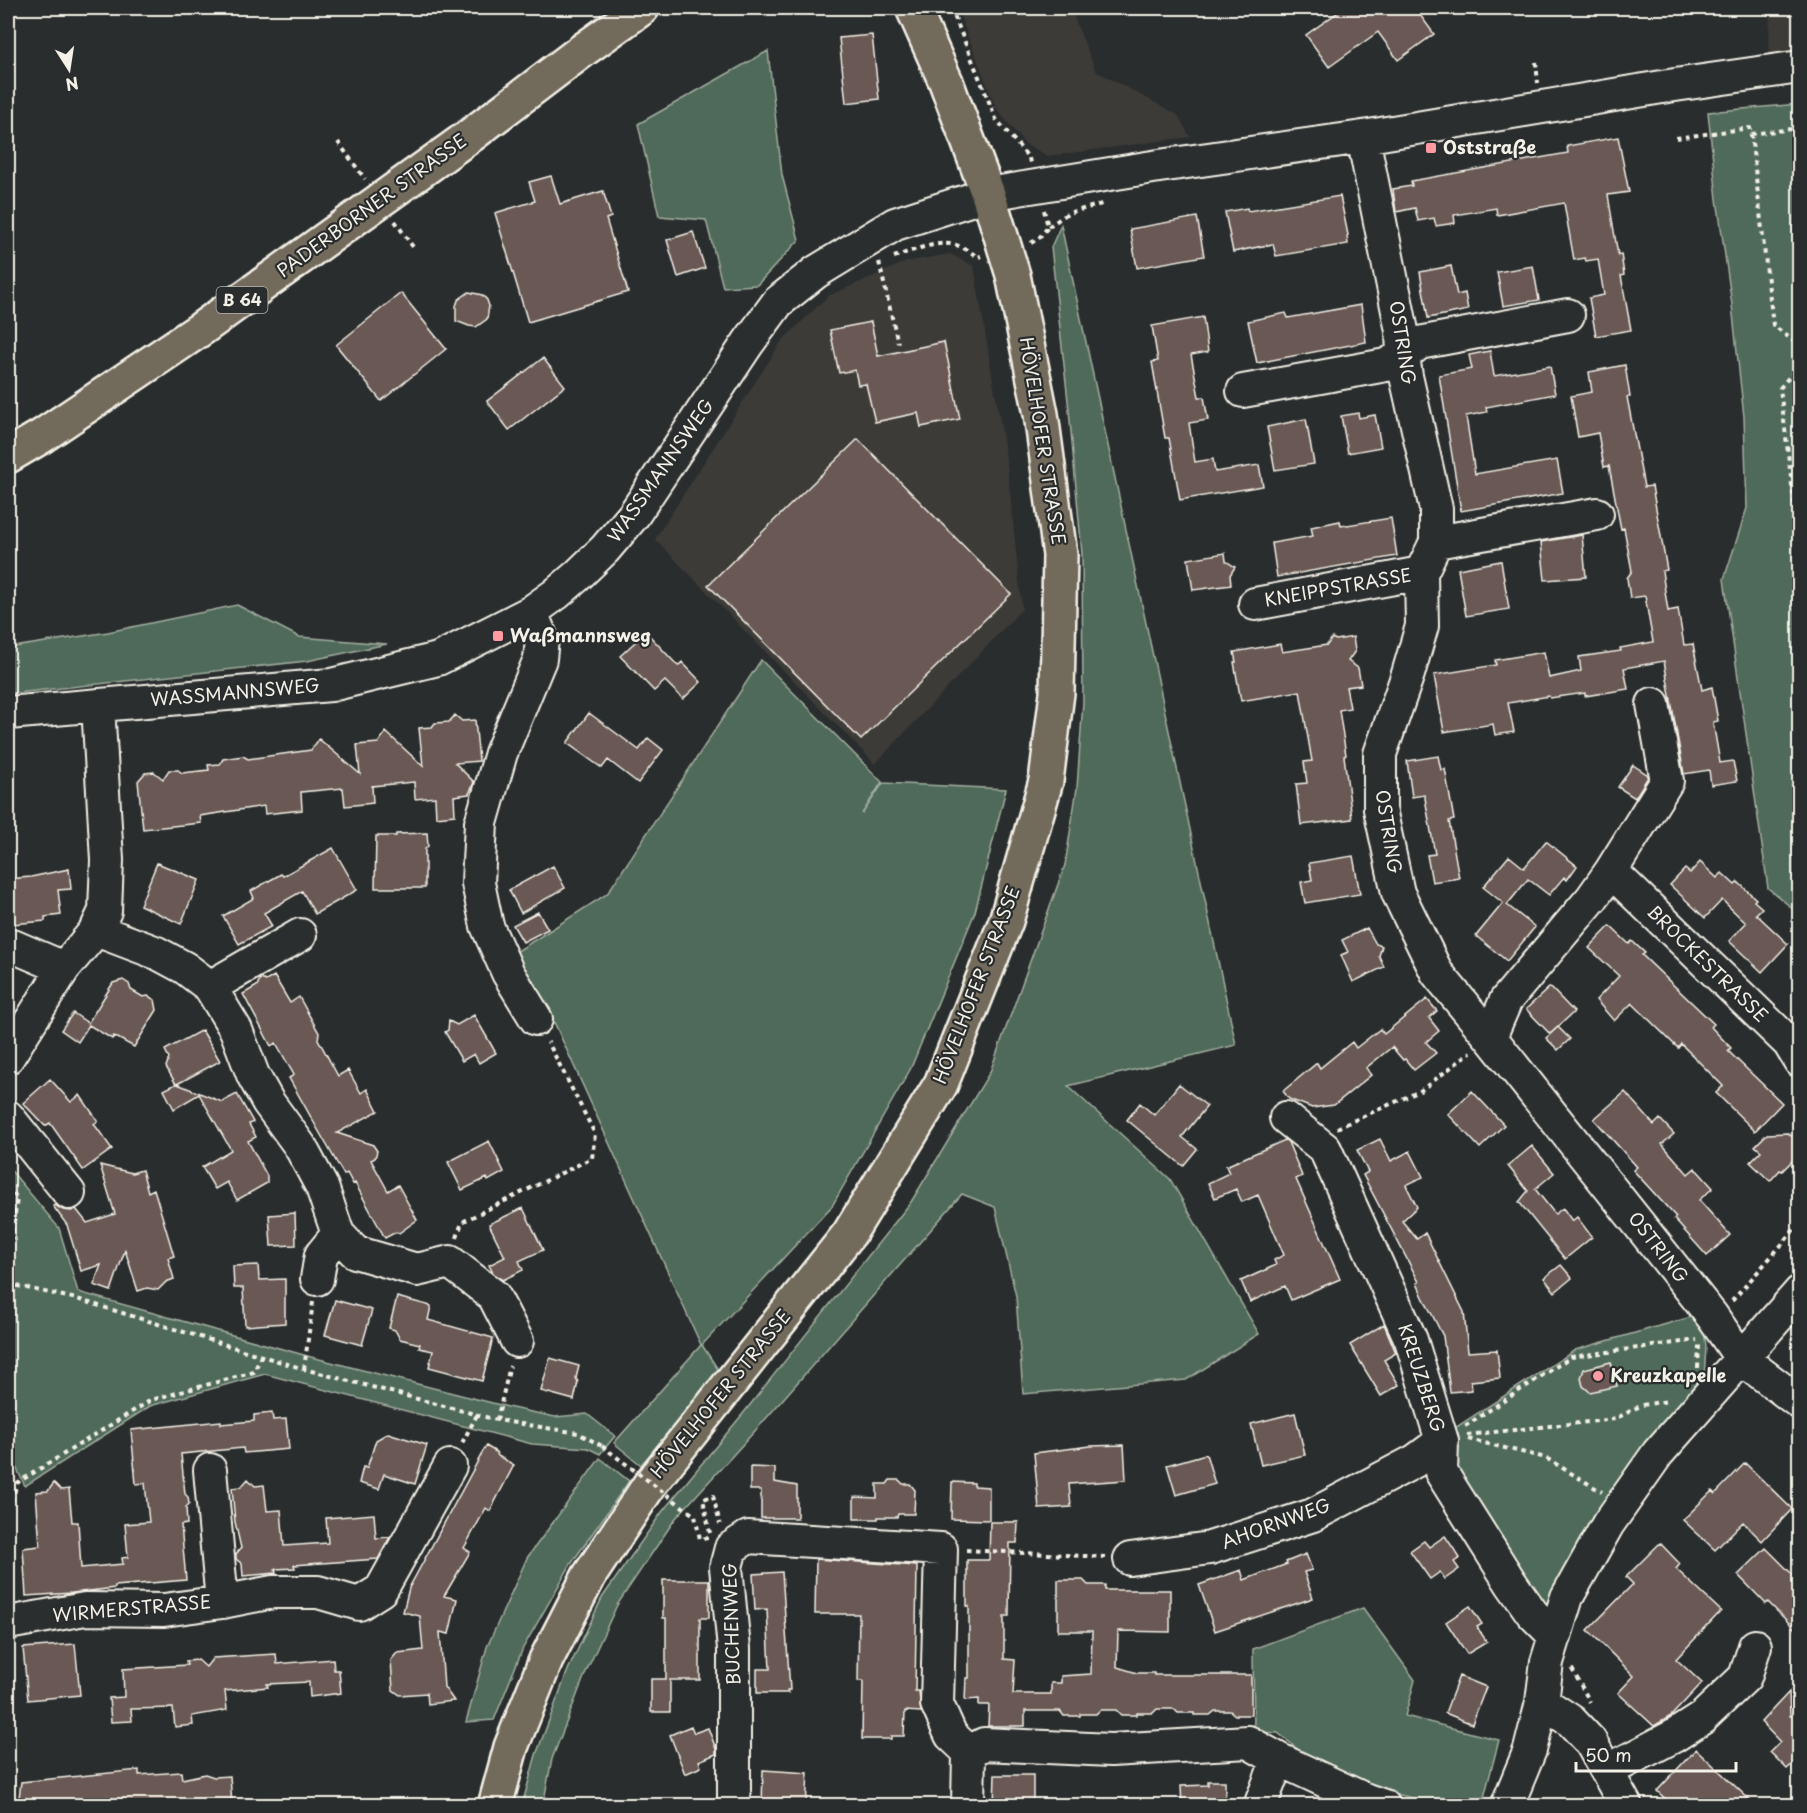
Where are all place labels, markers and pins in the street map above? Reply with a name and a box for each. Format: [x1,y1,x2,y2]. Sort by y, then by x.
place label: Oststraße [1443,133,1537,160]
marker: Oststraße [1424,141,1438,155]
place label: Waßmannsweg [510,621,651,648]
marker: Waßmannsweg [491,629,505,643]
place label: Kreuzkapelle [1610,1361,1727,1388]
marker: Kreuzkapelle [1591,1369,1605,1383]

